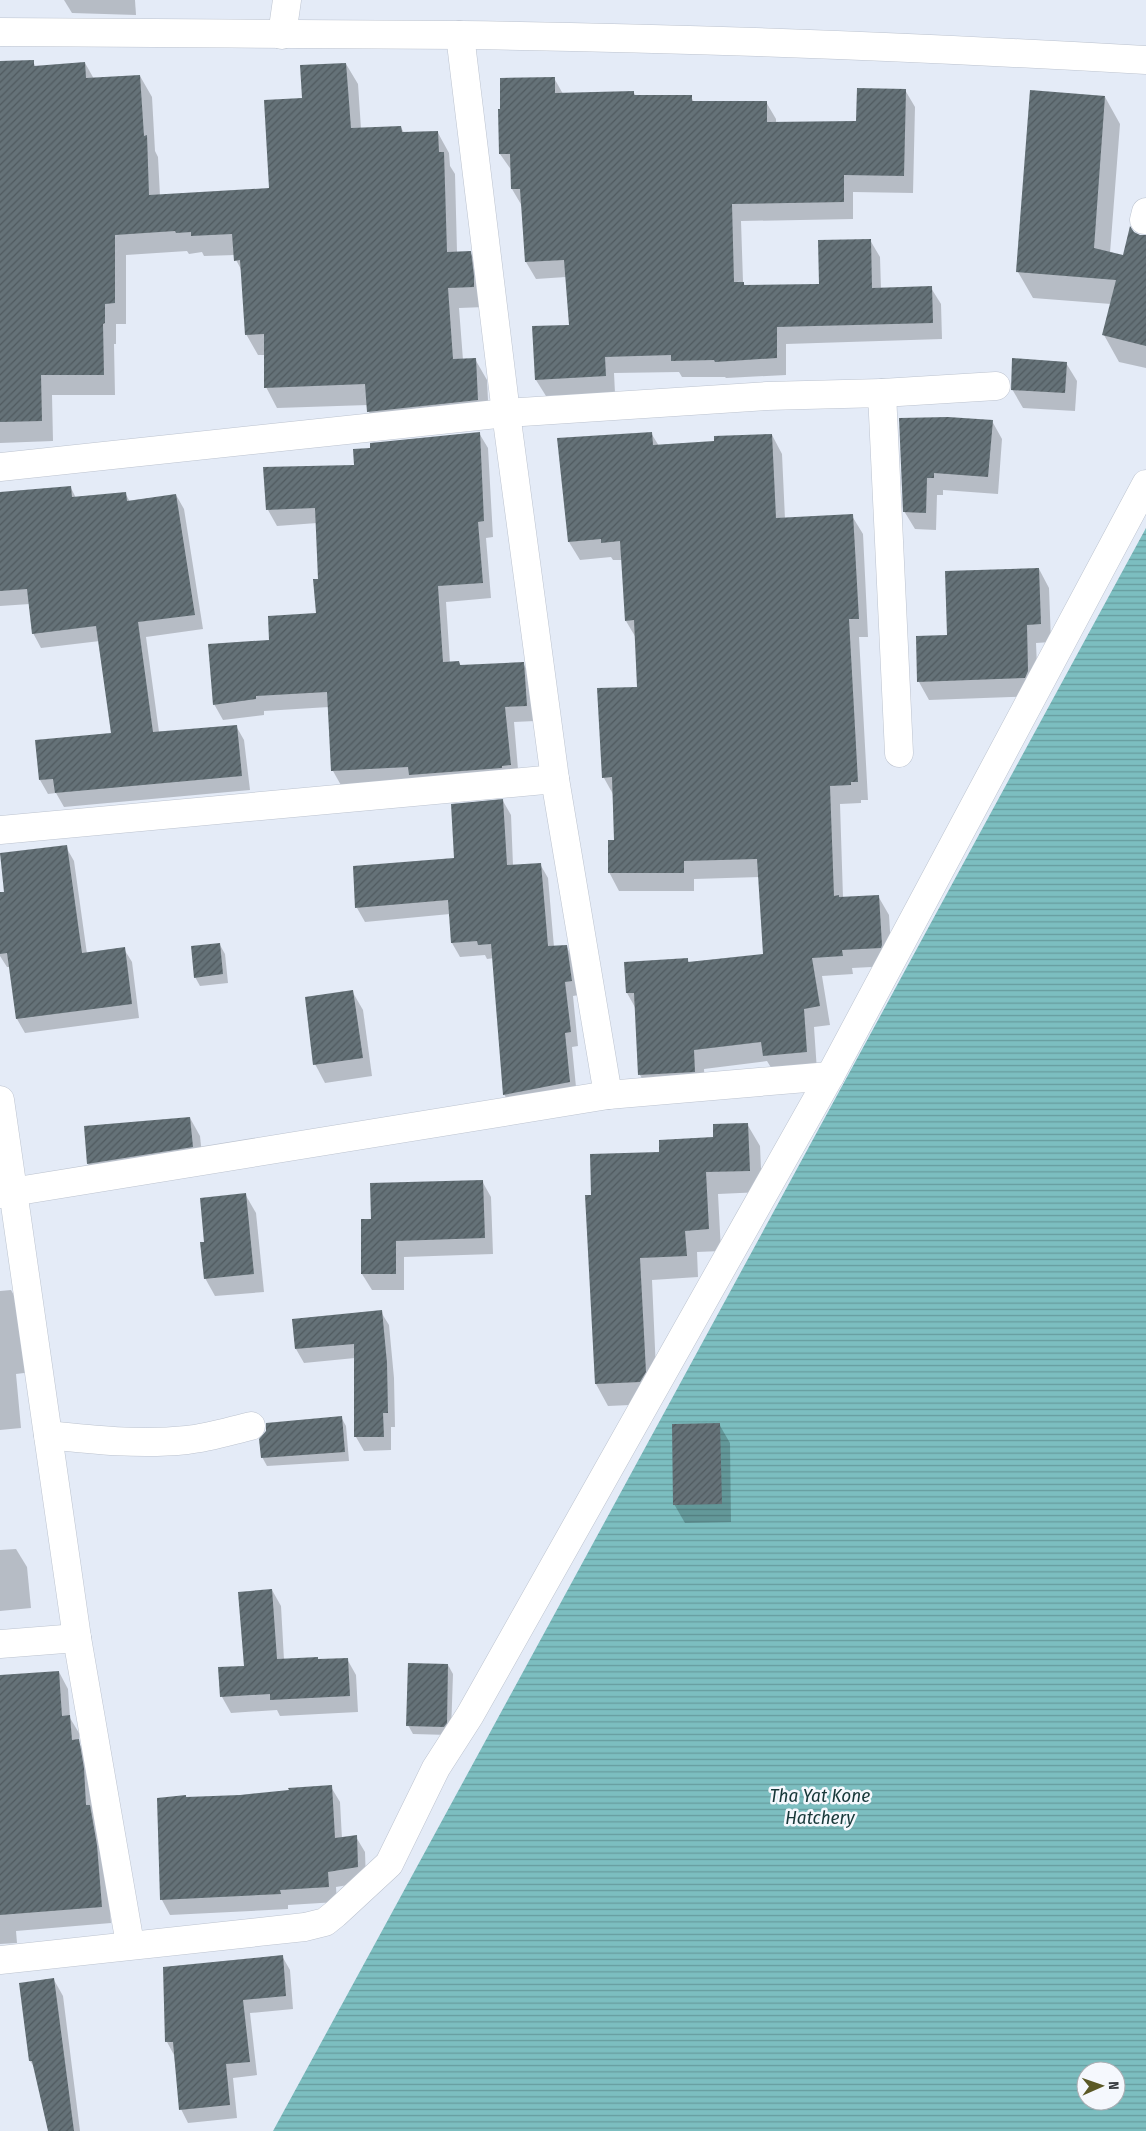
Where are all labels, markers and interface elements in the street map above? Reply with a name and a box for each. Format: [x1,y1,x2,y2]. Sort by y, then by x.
water label: Tha Yat Kone Hatchery [770,1784,870,1829]
north arrow [1076,2061,1126,2111]
text: N [1105,2081,1122,2090]

